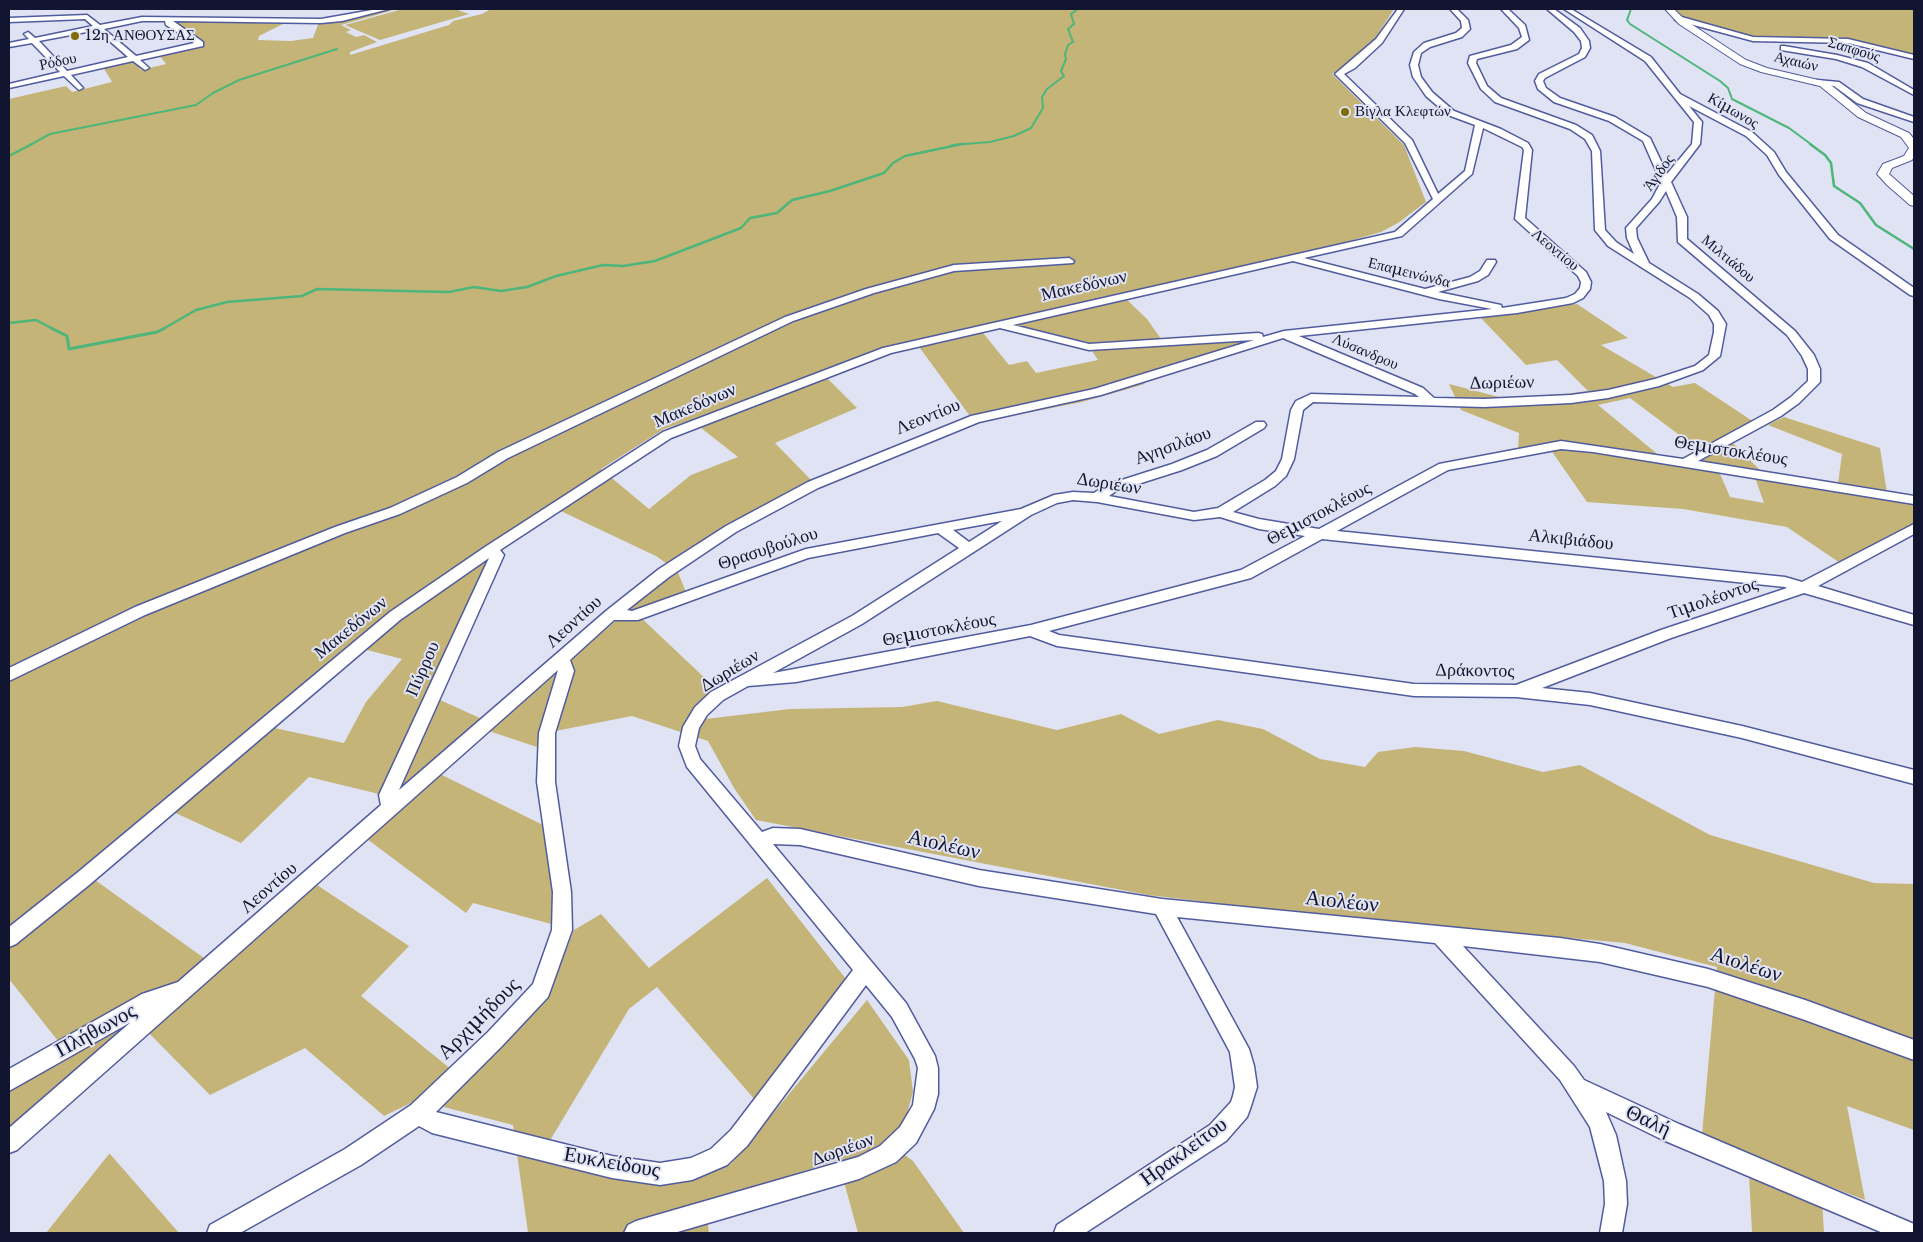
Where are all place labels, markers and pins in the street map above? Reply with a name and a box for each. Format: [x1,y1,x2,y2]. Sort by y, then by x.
place label: 12η ΑΝΘΟΥΣΑΣ [85,27,195,45]
marker: 12η ΑΝΘΟΥΣΑΣ [69,30,81,42]
place label: Βίγλα Κλεφτών [1355,103,1451,121]
marker: Βίγλα Κλεφτών [1339,106,1351,118]

